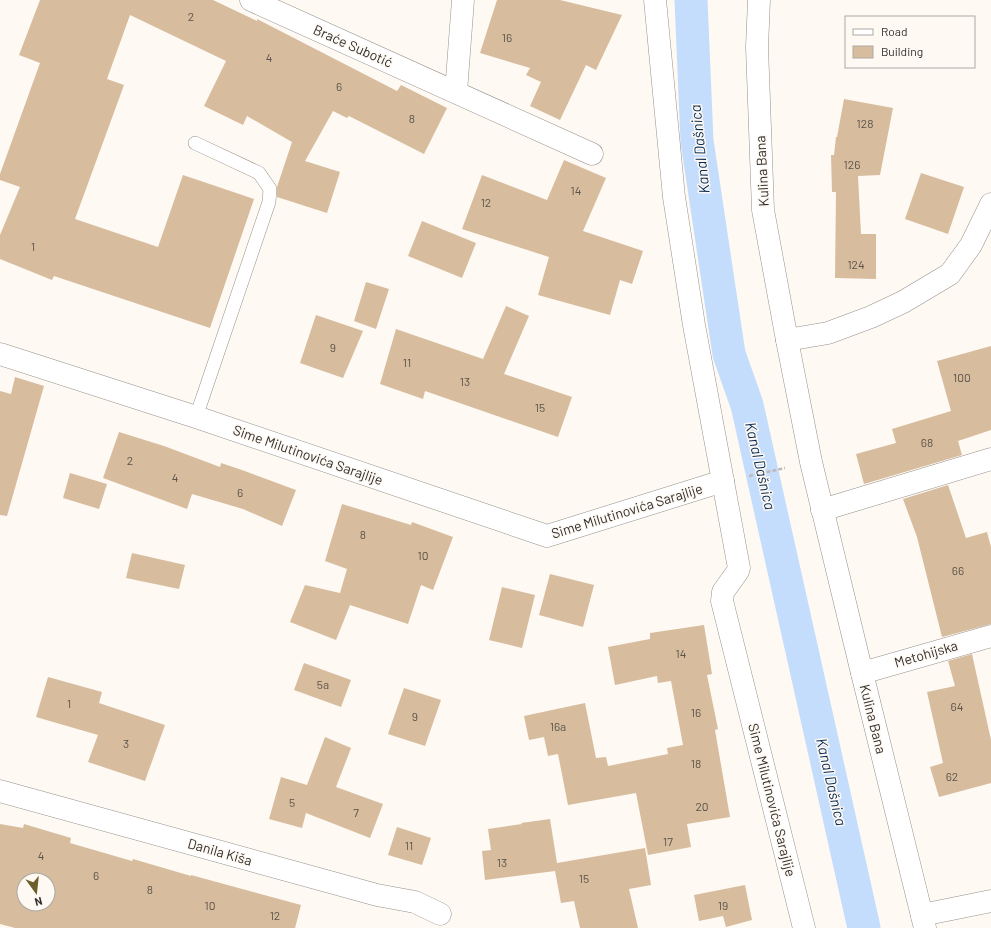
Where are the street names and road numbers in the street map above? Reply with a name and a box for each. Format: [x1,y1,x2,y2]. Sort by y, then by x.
street label: Braće Subotić [311,20,396,71]
street label: Kulina Bana [751,135,772,207]
street label: Sime Milutinovića Sarajlije [231,421,385,488]
street label: Sime Milutinovića Sarajlije [549,479,705,542]
street label: Metohijska [892,636,960,671]
street label: Kulina Bana [857,682,890,755]
street label: Sime Milutinovića Sarajlije [745,721,800,878]
street label: Danila Kiša [186,834,254,869]

